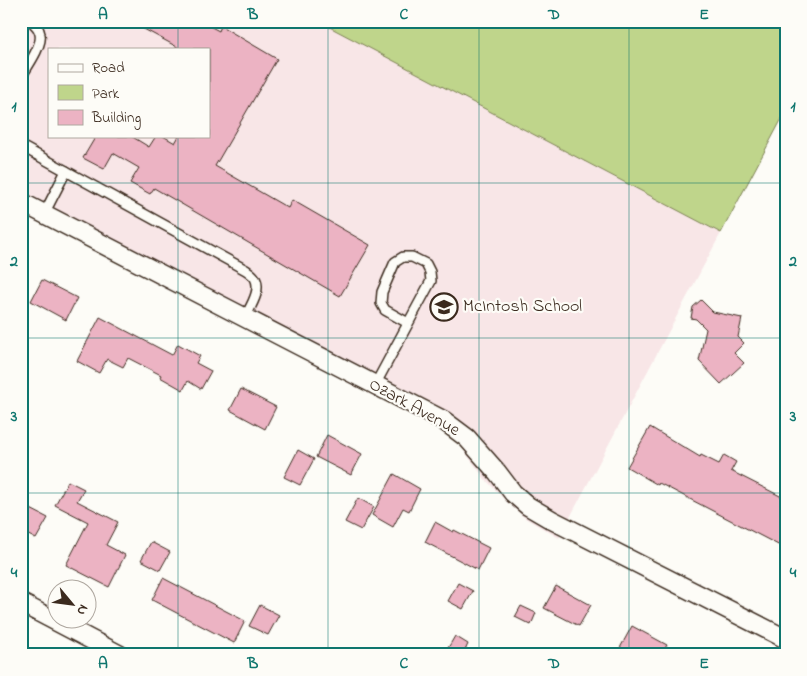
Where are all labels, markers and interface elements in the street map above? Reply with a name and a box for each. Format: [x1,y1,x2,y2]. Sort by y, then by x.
text: A [98,3,108,27]
text: B [247,3,259,27]
text: C [400,3,409,27]
text: D [547,3,560,27]
text: E [699,3,709,27]
legend [48,48,210,138]
text: Road [92,57,125,79]
text: Park [92,83,120,105]
text: 1 [11,95,17,119]
text: 1 [790,95,796,119]
text: Building [91,107,141,130]
text: 2 [9,250,18,274]
text: 2 [788,250,797,274]
school or university icon: McIntosh School [429,292,459,322]
place label: McIntosh School [463,294,582,320]
street label: Ozark Avenue [364,372,465,444]
text: 3 [10,405,18,429]
text: 3 [789,405,797,429]
text: 4 [10,561,18,585]
text: 4 [789,561,797,585]
north arrow [48,578,98,628]
text: N [71,600,94,619]
text: A [98,652,108,676]
text: B [247,652,259,676]
text: C [400,652,409,676]
text: D [547,652,560,676]
text: E [699,652,709,676]

